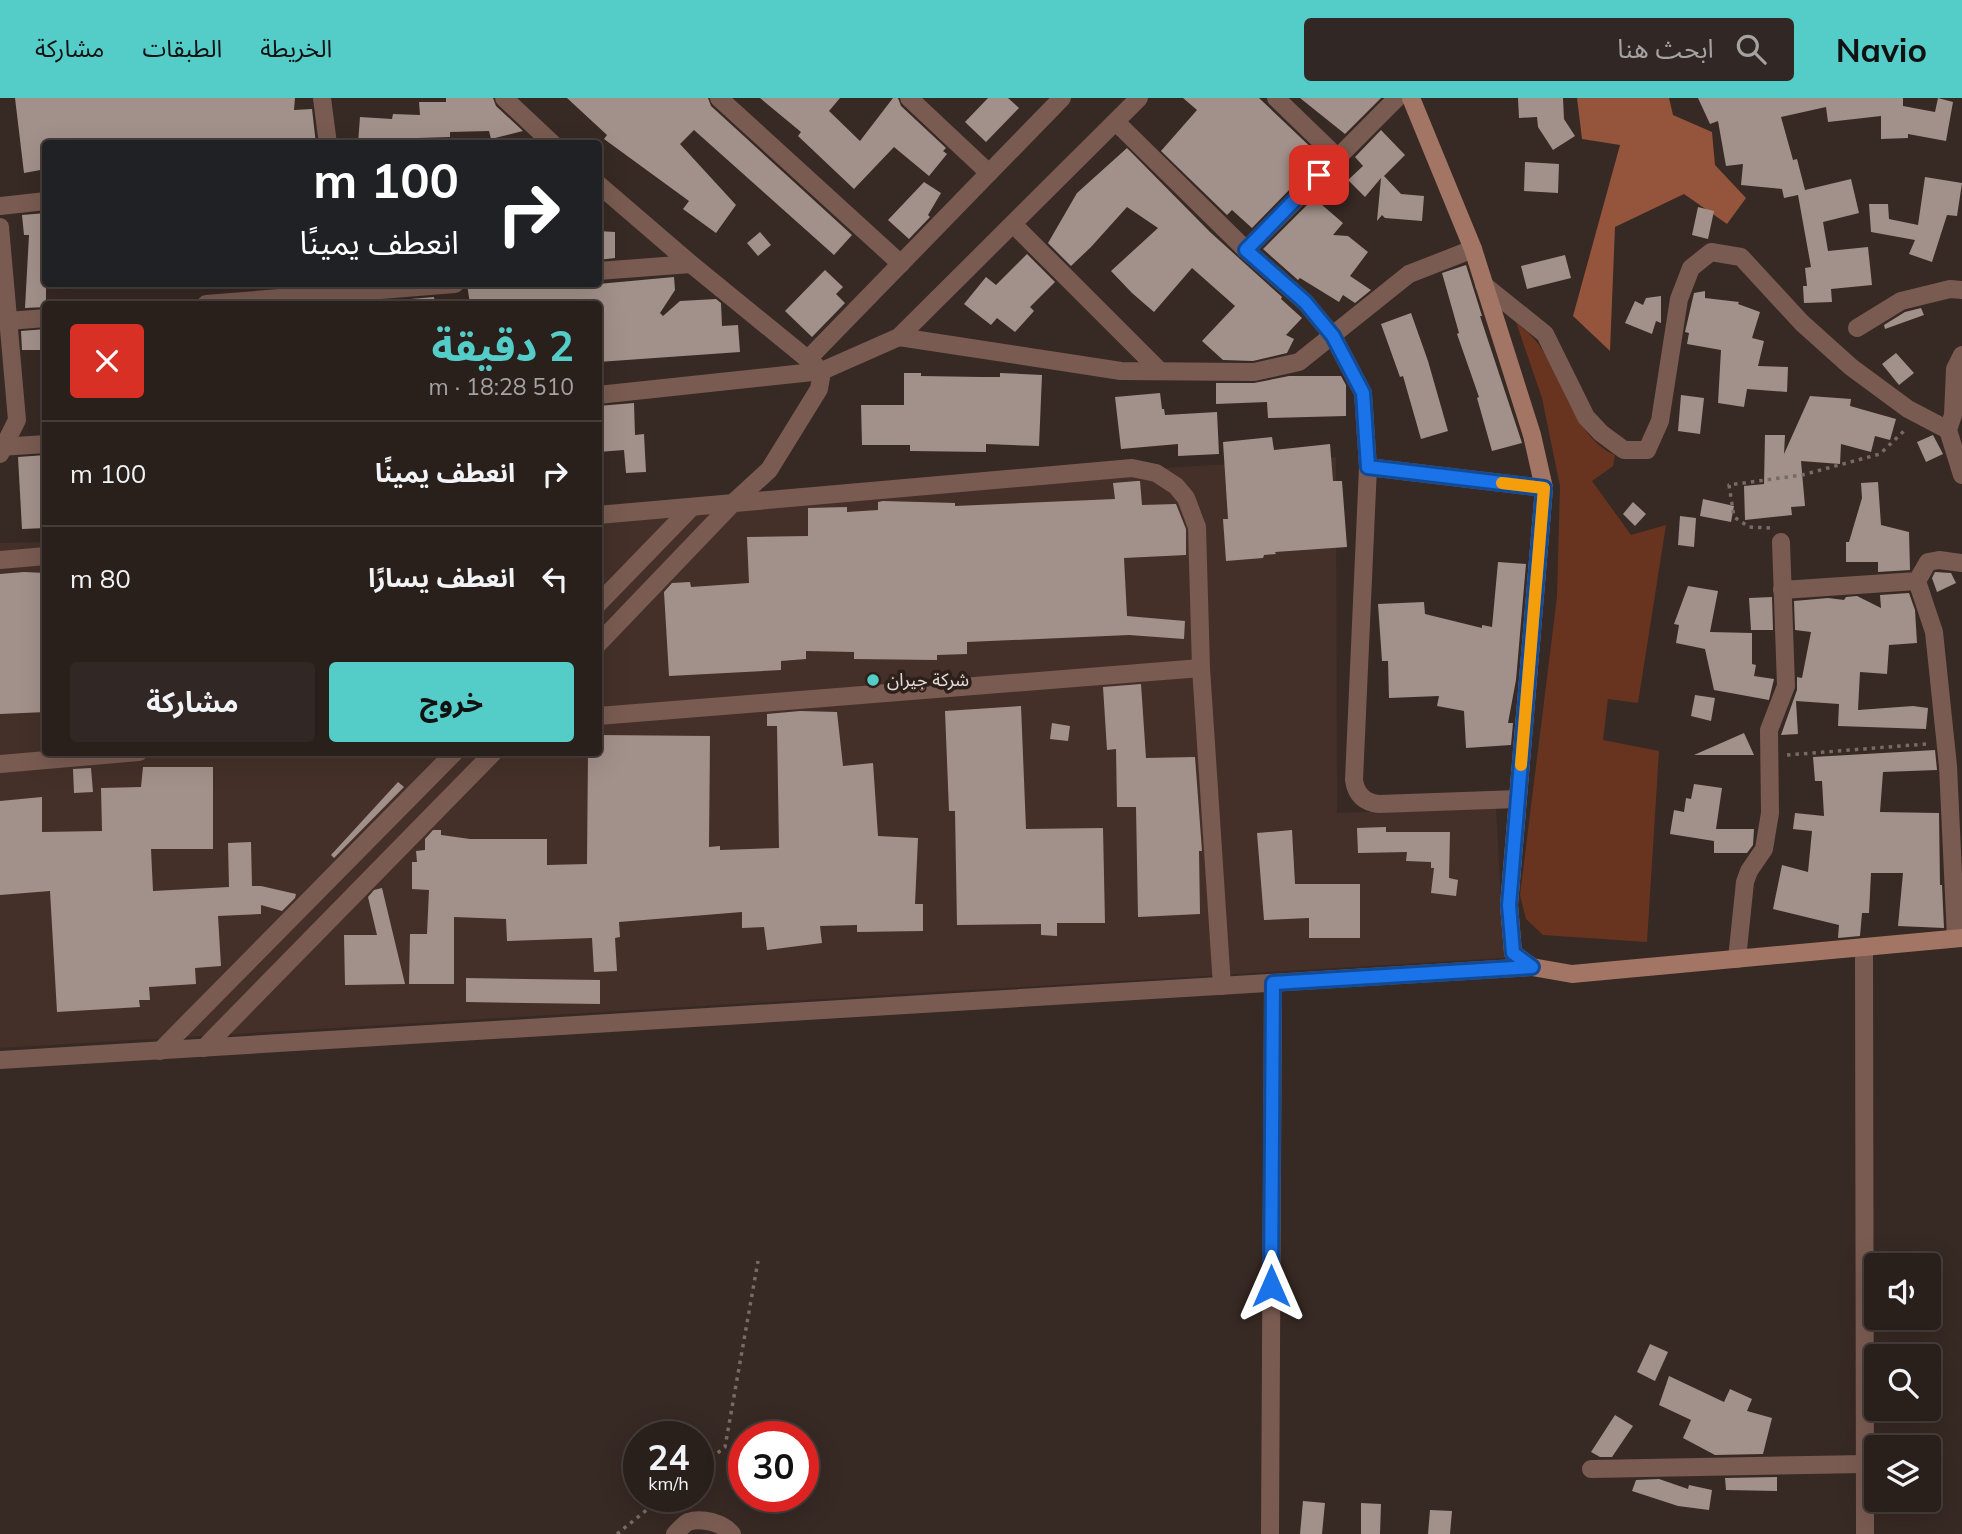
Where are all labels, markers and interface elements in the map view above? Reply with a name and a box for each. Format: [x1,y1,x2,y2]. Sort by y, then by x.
search box [1304,18,1794,81]
text: Navio [1836,29,1927,70]
icon: search [1732,30,1770,68]
text: ابحث هنا [1617,32,1714,65]
text: مشاركة [35,33,104,63]
text: الطبقات [142,33,222,63]
text: الخريطة [260,33,332,63]
pin [1289,145,1349,205]
text: 100 m [313,149,459,210]
icon: arrive [1300,156,1338,194]
icon: right [483,168,574,259]
text: انعطف يمينًا [300,222,459,262]
text: 2 دقيقة [432,319,574,372]
button: close [70,324,144,398]
text: 510 m · 18:28 [429,372,574,401]
icon: right [536,455,574,493]
text: انعطف يمينًا [375,456,515,489]
text: 100 m [70,457,146,490]
icon: left [536,560,574,598]
text: انعطف يسارًا [368,561,515,594]
text: 80 m [70,562,131,595]
button: مشاركة [70,662,315,742]
button: خروج [329,662,574,742]
place label: شركة جيران [887,668,969,691]
marker: شركة جيران [865,672,881,688]
position arrow [1234,1249,1308,1323]
map controls [1864,1253,1941,1512]
button: sound [1864,1253,1941,1330]
button: search [1864,1344,1941,1421]
speed limit sign: 30 [728,1421,819,1512]
text: 24 [647,1435,690,1479]
button: layers [1864,1435,1941,1512]
text: km/h [648,1472,689,1495]

